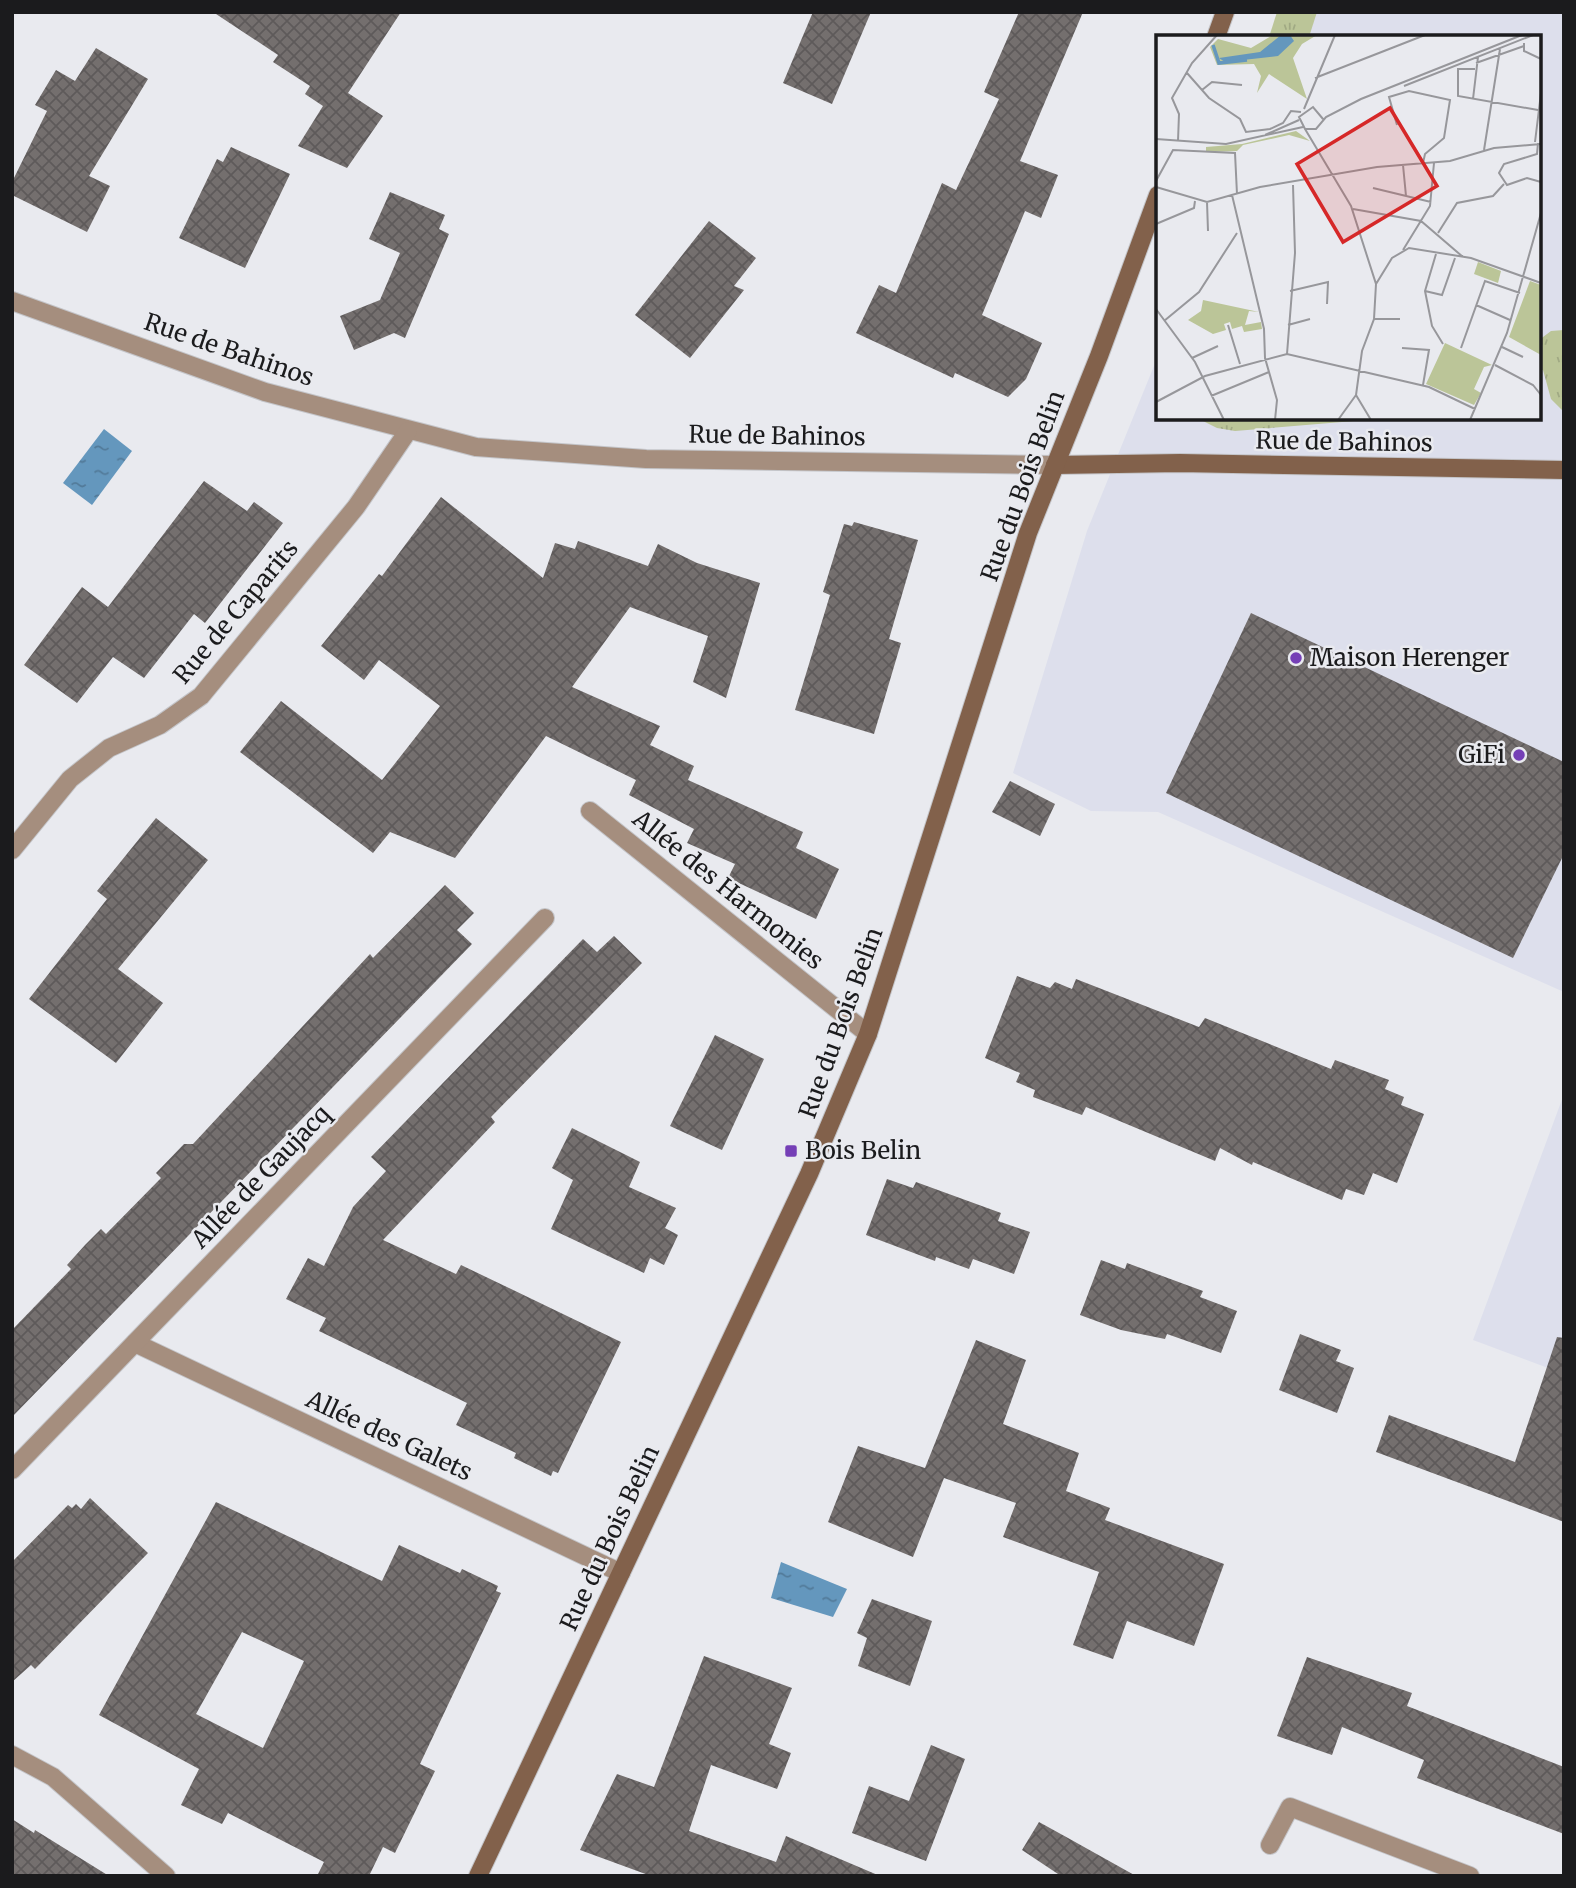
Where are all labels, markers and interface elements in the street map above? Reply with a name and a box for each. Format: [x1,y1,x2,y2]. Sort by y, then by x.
inset map [1156,35,1541,420]
street label: Rue de Bahinos [140,306,318,393]
street label: Rue du Bois Belin [974,386,1071,585]
street label: Rue de Bahinos [688,418,866,453]
street label: Rue de Bahinos [1255,424,1433,459]
street label: Rue de Caparits [166,533,305,690]
place label: Maison Herenger [1310,642,1509,673]
marker: Maison Herenger [1288,650,1304,666]
place label: GiFi [1458,739,1505,770]
marker: GiFi [1511,747,1527,763]
street label: Allée des Harmonies [626,802,830,976]
street label: Rue du Bois Belin [792,923,889,1122]
street label: Allée de Gaujacq [184,1098,337,1255]
place label: Bois Belin [805,1135,921,1166]
marker: Bois Belin [783,1143,799,1159]
street label: Allée des Galets [300,1383,477,1488]
street label: Rue du Bois Belin [553,1440,666,1635]

